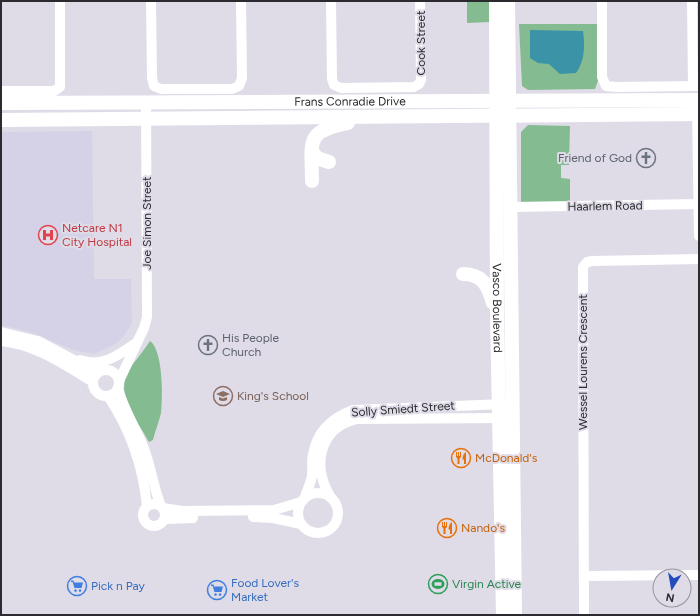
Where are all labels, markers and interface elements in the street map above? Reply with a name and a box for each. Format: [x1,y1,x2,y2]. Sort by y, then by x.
street label: Cook Street [414,10,428,75]
street label: Frans Conradie Drive [294,94,406,109]
church icon: Friend of God [635,147,657,169]
place label: Friend of God [558,151,632,165]
street label: Joe Simon Street [140,176,154,270]
street label: Haarlem Road [567,198,643,214]
place label: Netcare N1 City Hospital [62,221,132,249]
hospital icon: Netcare N1 City Hospital [37,224,59,246]
street label: Vasco Boulevard [490,263,505,353]
street label: Wessel Lourens Crescent [576,294,590,430]
place label: His People Church [222,331,279,359]
church icon: His People Church [197,334,219,356]
school or university icon: King's School [212,385,234,407]
place label: King's School [237,389,309,403]
street label: Solly Smiedt Street [351,398,456,420]
restaurant icon: McDonald's [450,447,472,469]
place label: McDonald's [475,451,538,465]
restaurant icon: Nando's [436,517,458,539]
place label: Nando's [461,521,505,535]
north arrow [652,568,692,608]
sports icon: Virgin Active [427,573,449,595]
supermarket icon: Pick n Pay [66,575,88,597]
place label: Food Lover's Market [231,576,300,604]
place label: Virgin Active [452,577,522,591]
place label: Pick n Pay [91,579,146,593]
supermarket icon: Food Lover's Market [206,579,228,601]
text: N [665,590,676,605]

